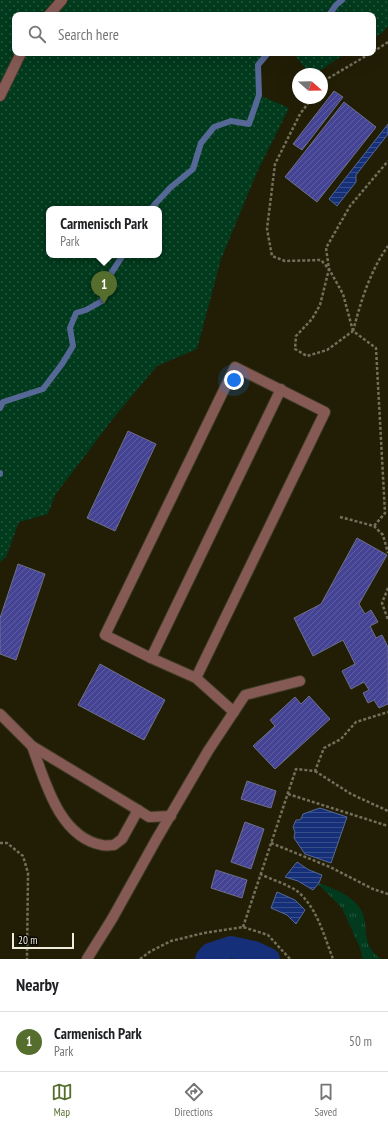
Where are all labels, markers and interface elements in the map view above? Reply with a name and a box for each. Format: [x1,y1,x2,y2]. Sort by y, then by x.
search box [12,12,376,56]
icon: search [26,23,48,45]
text: Search here [58,25,119,44]
north arrow [292,68,328,104]
popup [46,206,162,258]
text: Carmenisch Park [60,214,148,233]
text: Park [60,233,79,250]
pin: 1 [91,271,117,304]
your location [224,370,244,390]
scale bar [12,931,74,950]
text: 20 m [18,933,37,947]
text: Nearby [16,974,59,996]
text: Carmenisch Park [54,1024,142,1043]
text: 1 [26,1033,32,1050]
text: 50 m [349,1033,372,1050]
text: Park [54,1043,73,1060]
tab: Map [51,1081,73,1119]
tab: Directions [175,1081,213,1119]
tab: Saved [314,1081,337,1119]

